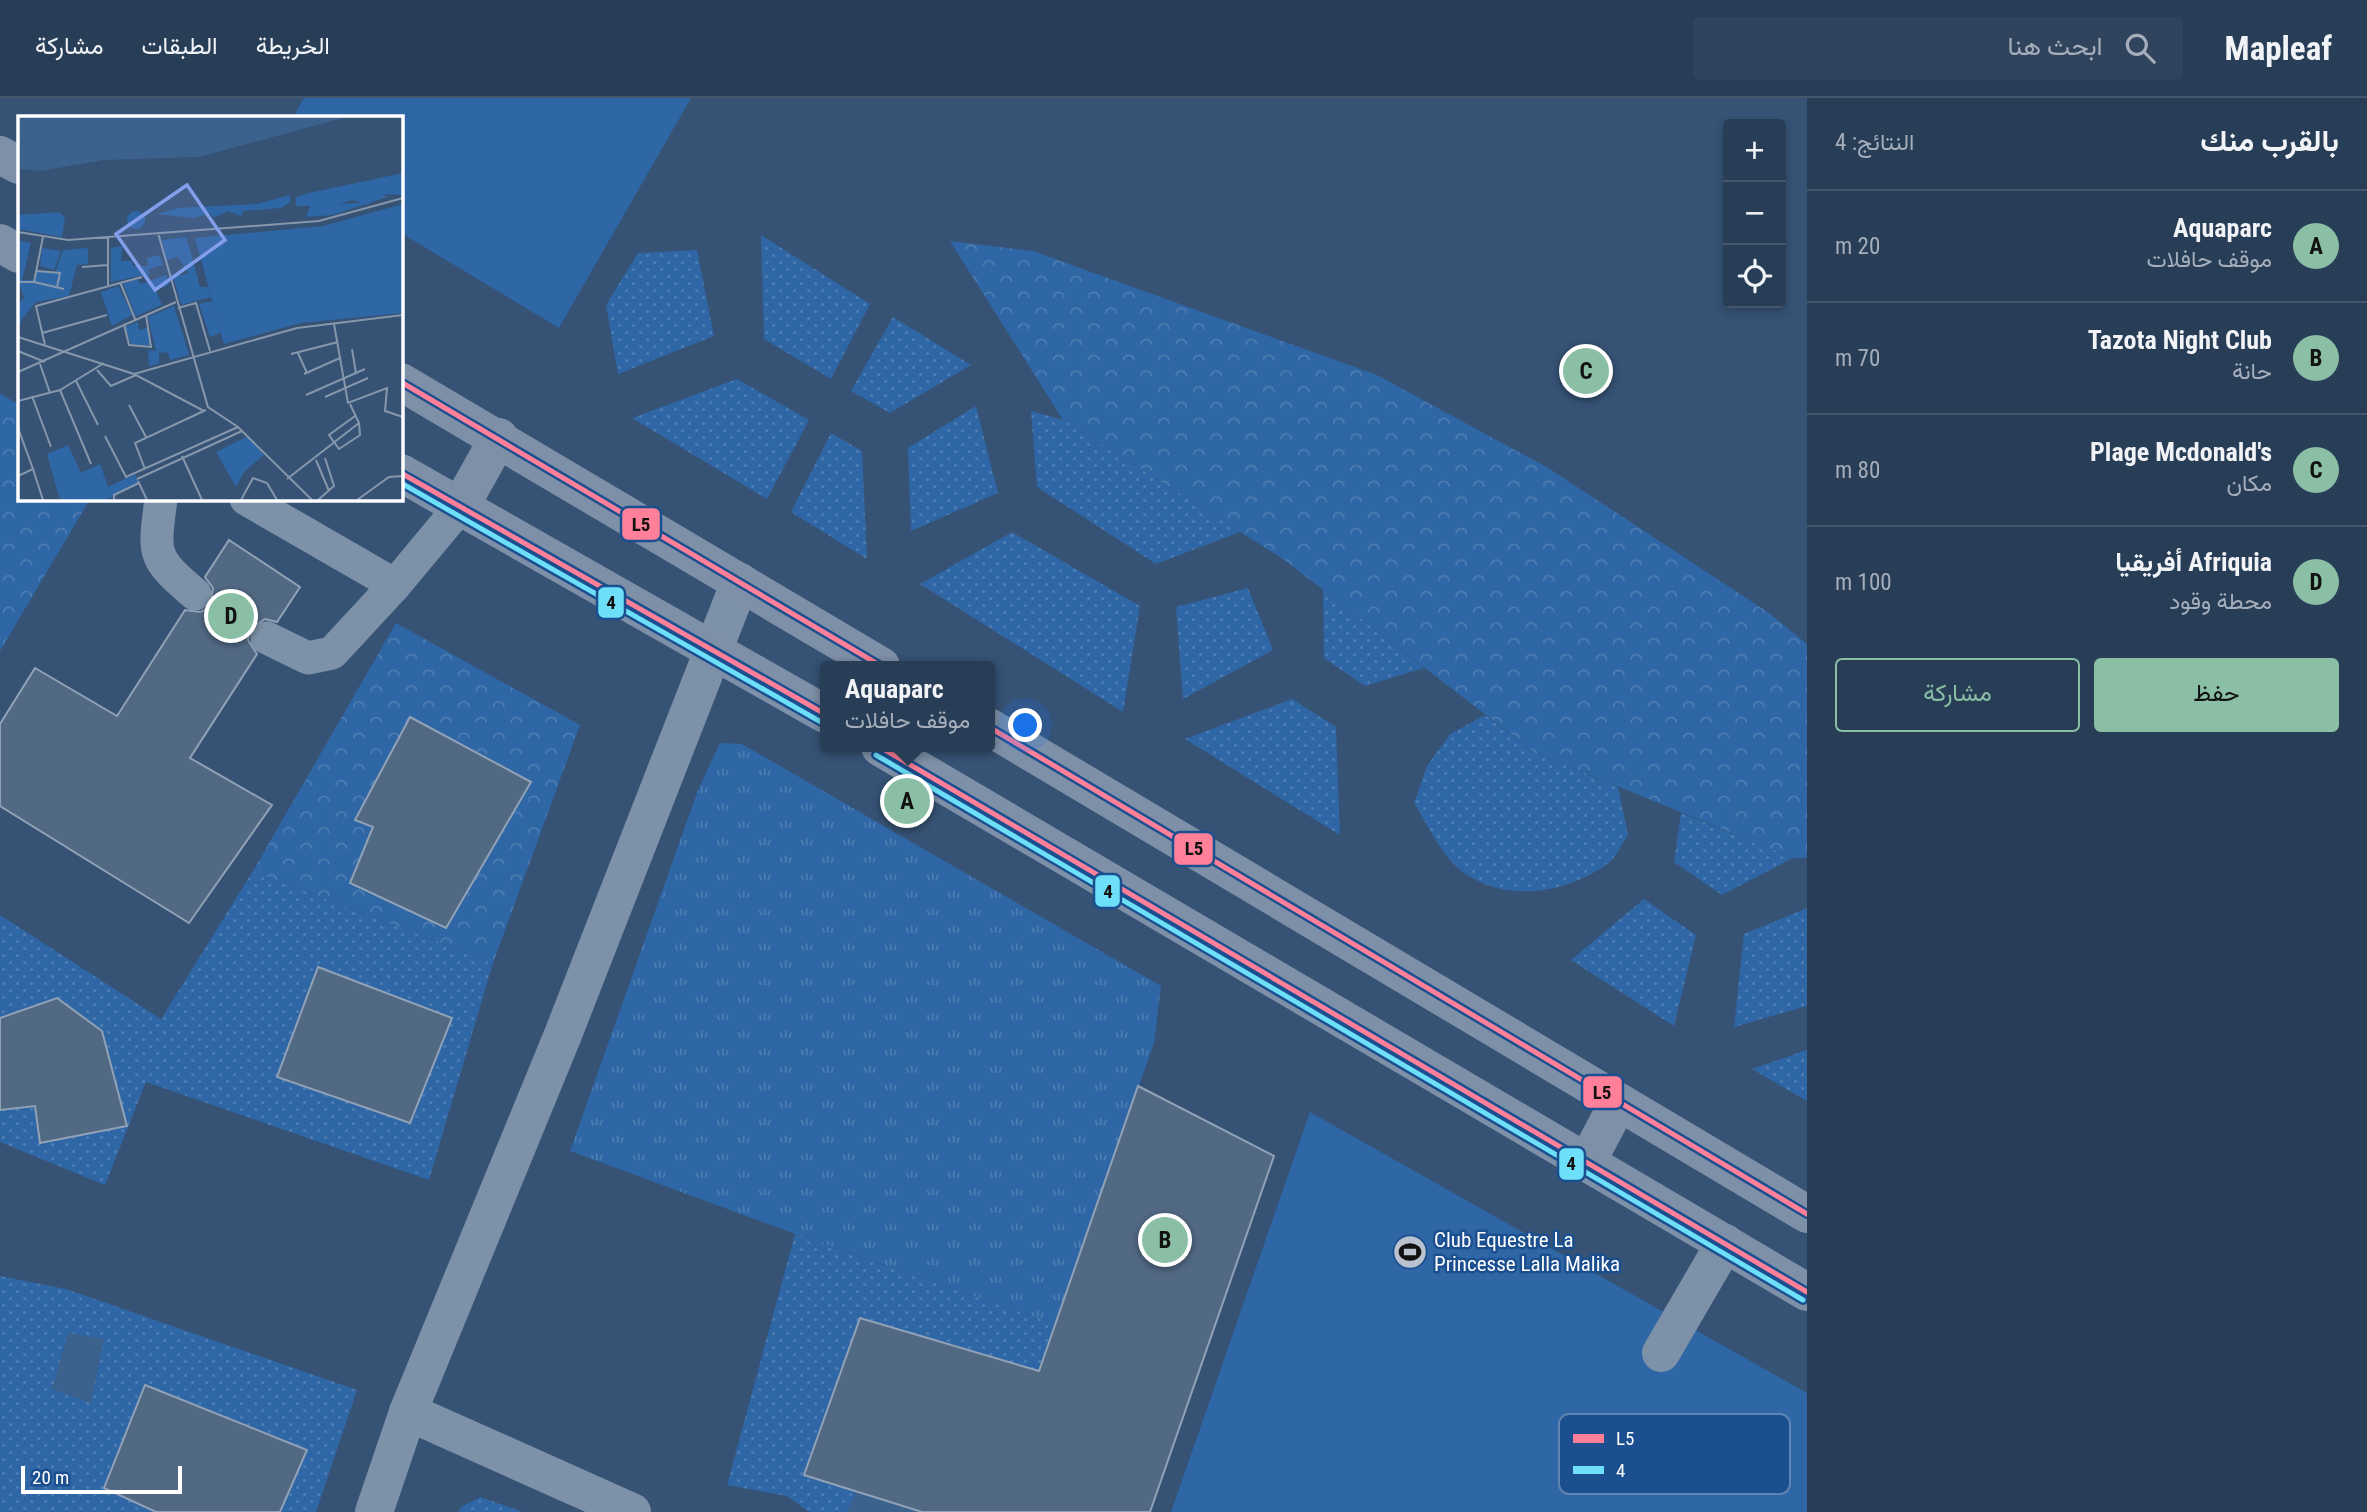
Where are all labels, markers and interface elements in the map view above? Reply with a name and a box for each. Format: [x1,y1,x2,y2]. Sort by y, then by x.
search box [1693,17,2183,80]
icon: search [2121,29,2159,67]
text: Mapleaf [2225,29,2332,68]
text: ابحث هنا [2007,31,2103,61]
text: مشاركة [35,32,103,60]
text: الطبقات [141,32,218,60]
text: الخريطة [256,32,330,60]
inset map [18,116,402,500]
map controls [1723,119,1786,308]
button: + [1723,119,1786,182]
text: بالقرب منك [2200,123,2339,158]
text: النتائج: 4 [1835,129,1914,156]
button: − [1723,182,1786,245]
text: Aquaparc [2173,213,2272,243]
text: 20 m [1835,233,1880,260]
text: A [2309,233,2323,260]
button: locate [1723,245,1786,308]
text: موقف حافلات [2146,246,2272,273]
text: Tazota Night Club [2088,325,2272,355]
pin: C [1563,345,1609,397]
text: 70 m [1835,345,1880,372]
text: B [2310,345,2322,372]
text: حانة [2232,358,2272,385]
text: Plage Mcdonald's [2090,437,2272,467]
text: 80 m [1835,457,1880,484]
text: C [2309,457,2323,484]
text: مكان [2226,470,2272,497]
line badge: L5 [621,507,661,541]
text: L5 [632,513,650,536]
text: Afriquia أفريقيا [2115,547,2272,577]
text: 100 m [1835,569,1892,596]
text: D [2310,569,2323,596]
line badge: 4 [597,586,625,619]
text: محطة وقود [2169,588,2272,615]
pin: D [208,590,254,642]
text: 4 [606,591,616,614]
button: مشاركة [1835,658,2080,732]
button: حفظ [2094,658,2339,732]
popup [820,661,995,752]
text: Aquaparc [845,674,944,704]
text: موقف حافلات [845,707,970,734]
your location [1008,708,1042,742]
pin: A [884,775,930,827]
line badge: L5 [1173,832,1214,866]
text: L5 [1185,837,1203,860]
line badge: 4 [1094,874,1121,908]
text: 4 [1103,880,1113,903]
line badge: L5 [1582,1075,1623,1109]
text: L5 [1593,1081,1611,1104]
line badge: 4 [1558,1147,1585,1181]
text: 4 [1566,1152,1576,1175]
pin: B [1142,1214,1188,1266]
place label: Club Equestre La Princesse Lalla Malika [1434,1228,1620,1276]
sports icon: Club Equestre La Princesse Lalla Malika [1391,1233,1429,1271]
legend [1559,1414,1790,1494]
text: L5 [1616,1427,1634,1450]
text: 4 [1616,1459,1625,1482]
scale bar [21,1463,182,1495]
text: 20 m [32,1466,69,1489]

